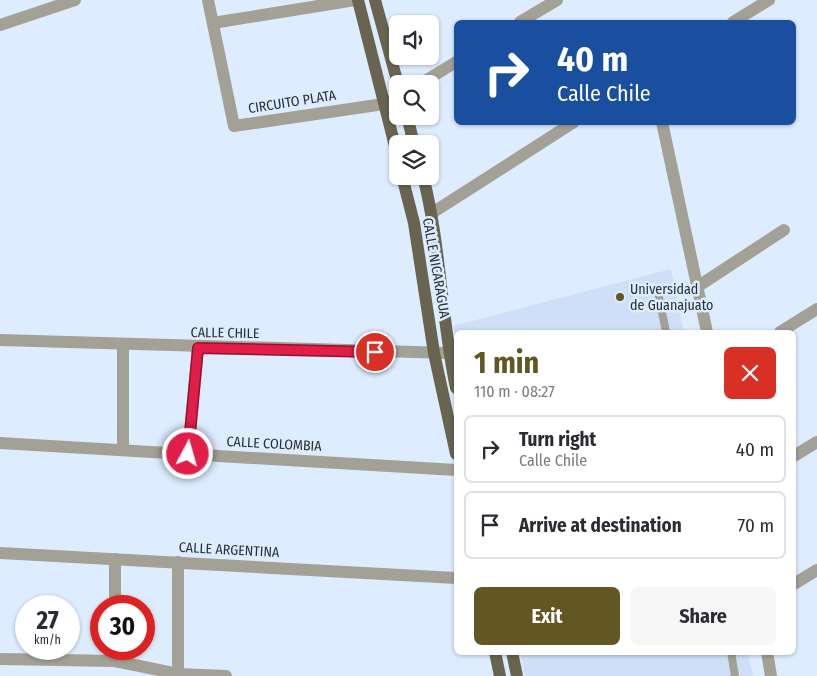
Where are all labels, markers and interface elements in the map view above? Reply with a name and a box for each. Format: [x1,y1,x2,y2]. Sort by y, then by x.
map controls [389,15,439,185]
button: sound [389,15,439,65]
text: 40 m [557,38,628,80]
icon: right [474,40,539,105]
button: search [389,75,439,125]
text: Calle Chile [557,80,651,107]
street label: CIRCUITO PLATA [247,87,338,117]
button: layers [389,135,439,185]
street label: CALLE NICARAGUA [419,216,453,320]
place label: Universidad de Guanajuato [630,281,713,314]
marker: Universidad de Guanajuato [614,291,626,303]
street label: CALLE CHILE [190,324,260,342]
pin [354,331,396,373]
icon: arrive [361,338,389,366]
text: 1 min [474,345,539,381]
button: close [724,347,776,399]
text: 110 m · 08:27 [474,382,555,401]
position arrow [161,427,213,479]
text: Turn right [519,428,596,451]
street label: CALLE COLOMBIA [226,433,323,455]
icon: right [476,435,504,463]
text: 40 m [736,438,774,461]
text: Calle Chile [519,451,587,470]
icon: arrive [476,511,504,539]
text: Arrive at destination [519,514,682,537]
text: 70 m [738,514,774,537]
street label: CALLE ARGENTINA [178,539,280,561]
button: Exit [474,587,620,645]
button: Share [630,587,776,645]
speed limit sign: 30 [90,595,155,660]
text: 27 [36,606,59,636]
text: km/h [34,633,61,647]

